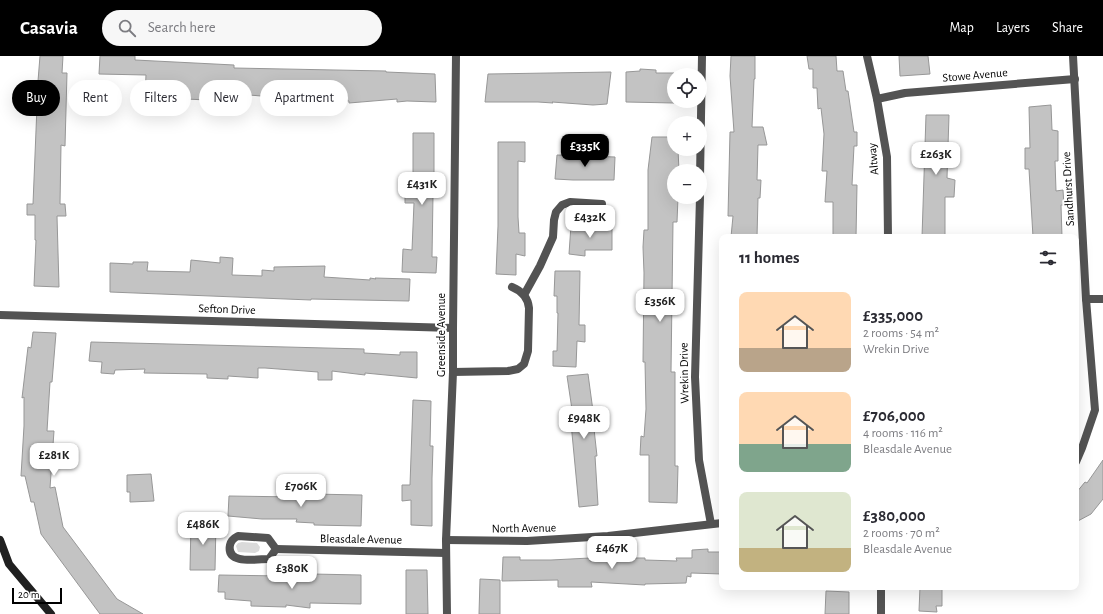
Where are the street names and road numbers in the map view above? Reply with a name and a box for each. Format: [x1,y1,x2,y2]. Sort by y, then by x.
street label: Stowe Avenue [942,66,1008,84]
street label: Altway [866,142,881,176]
street label: Sandhurst Drive [1060,151,1076,227]
street label: Greenside Avenue [435,293,447,377]
street label: Sefton Drive [198,302,256,316]
street label: Wrekin Drive [677,342,691,404]
street label: North Avenue [492,521,556,535]
street label: Bleasdale Avenue [320,532,402,546]

